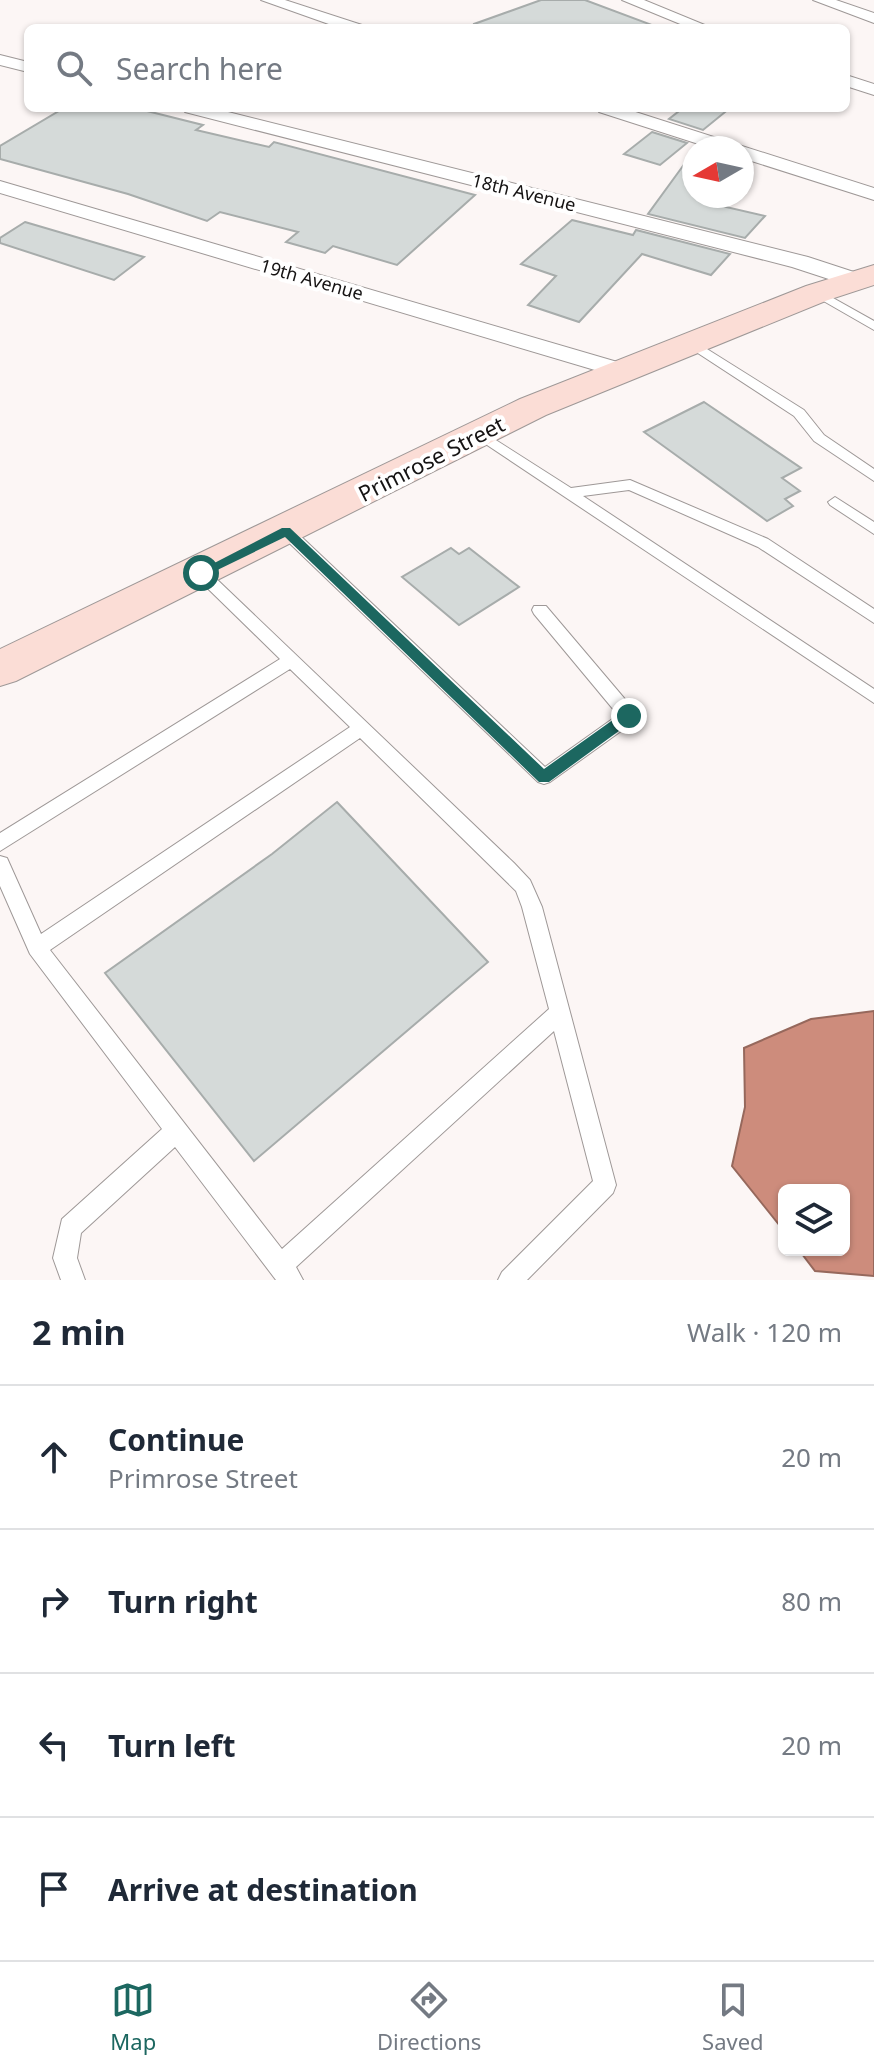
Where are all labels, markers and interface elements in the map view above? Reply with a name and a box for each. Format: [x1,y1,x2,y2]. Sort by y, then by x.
search box [24,24,850,112]
icon: search [52,46,96,90]
text: Search here [116,48,283,89]
north arrow [682,136,754,208]
street label: 18th Avenue [470,168,578,216]
street label: 19th Avenue [258,253,366,305]
street label: Primrose Street [353,408,509,508]
route start [183,555,219,591]
route end [611,698,647,734]
map controls [778,1184,850,1256]
button: layers [778,1184,850,1256]
text: 2 min [32,1309,126,1355]
text: Walk · 120 m [687,1314,842,1350]
text: Continue [108,1419,244,1460]
icon: ahead [32,1435,76,1479]
text: 20 m [781,1439,842,1475]
text: Primrose Street [108,1460,298,1496]
icon: right [32,1579,76,1623]
text: Turn right [108,1581,258,1622]
text: 80 m [781,1583,842,1619]
icon: left [32,1723,76,1767]
text: Turn left [108,1725,236,1766]
text: 20 m [781,1727,842,1763]
icon: arrive [32,1867,76,1911]
text: Arrive at destination [108,1869,418,1910]
tab: Map [110,1978,156,2056]
tab: Directions [377,1978,481,2056]
tab: Saved [702,1978,764,2056]

